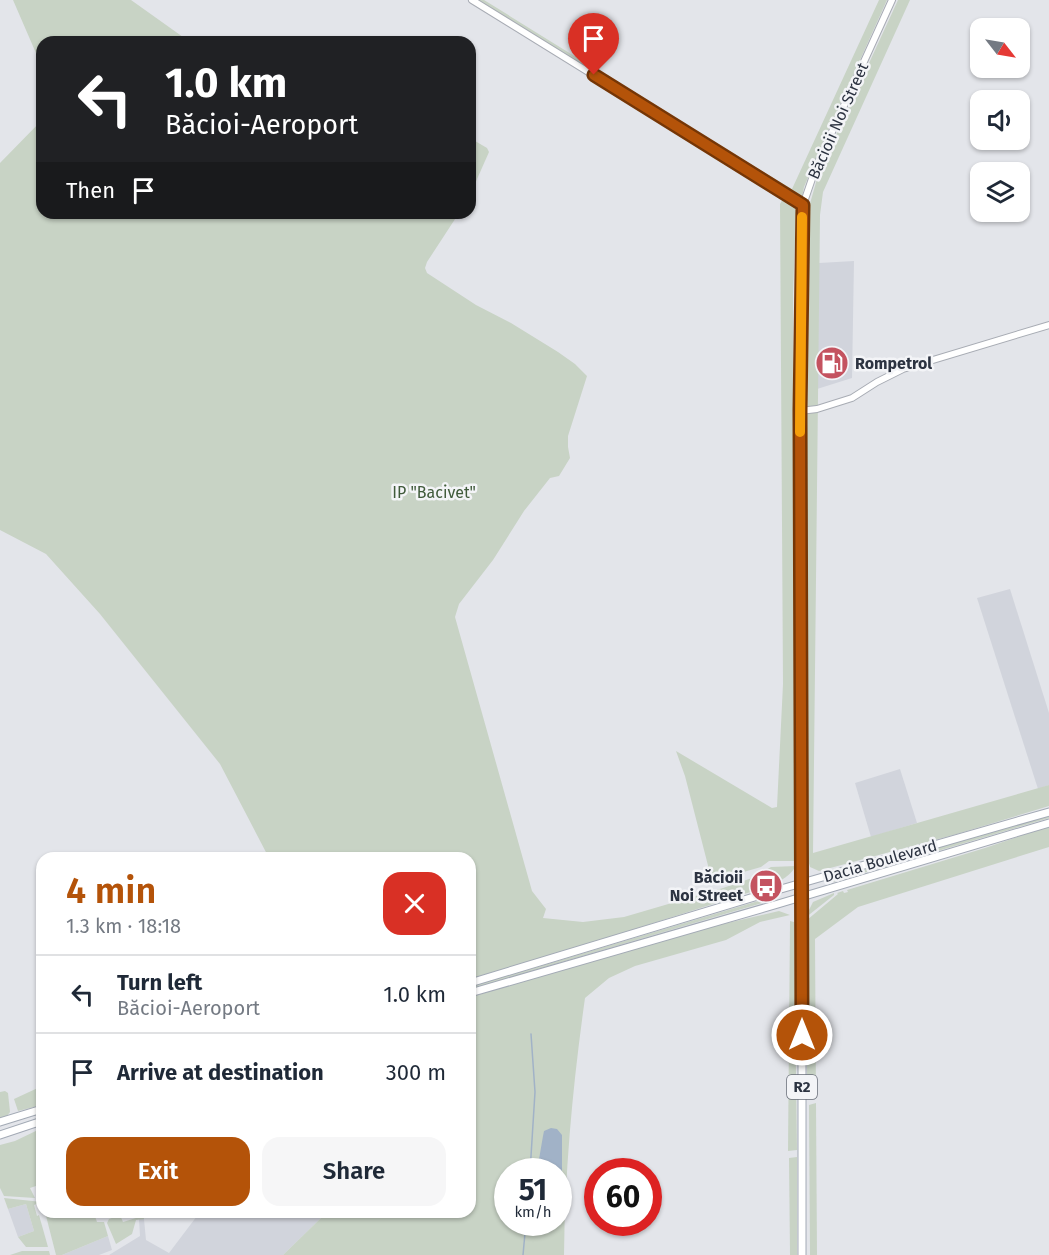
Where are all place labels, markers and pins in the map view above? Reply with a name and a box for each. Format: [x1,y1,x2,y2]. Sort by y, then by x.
pin [568,13,619,75]
fuel station icon: Rompetrol [814,345,850,381]
place label: Rompetrol [855,354,932,373]
place label: Băcioii Noi Street [670,868,744,905]
bus stop icon: Băcioii Noi Street [748,868,784,904]

